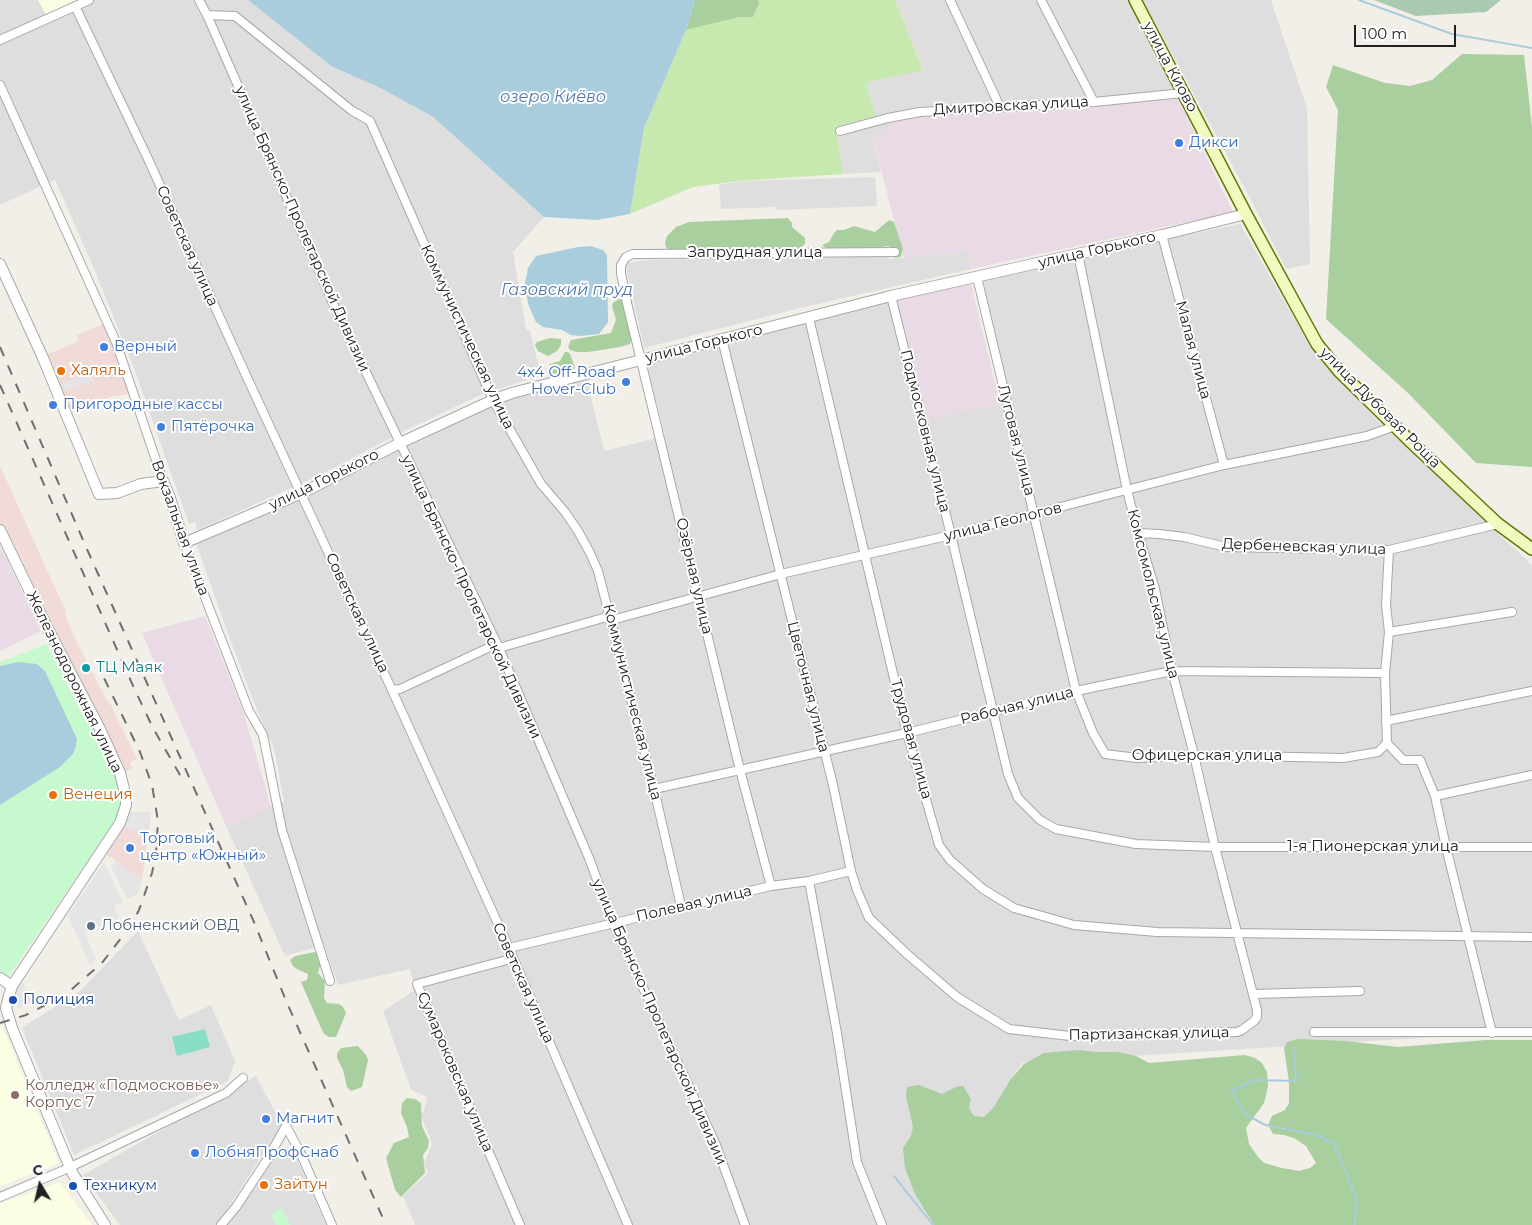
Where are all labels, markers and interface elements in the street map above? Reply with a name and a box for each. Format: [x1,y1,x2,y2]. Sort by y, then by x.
scale bar [1357,15,1460,47]
street label: улица Киово [1139,19,1201,115]
text: 100 m [1362,24,1407,43]
street label: улица Брянско-Пролетарской Дивизии [231,83,373,375]
water label: озеро Киёво [500,87,606,107]
street label: Дмитровская улица [933,93,1089,119]
place label: Дикси [1189,134,1238,152]
marker: Дикси [1173,137,1185,149]
street label: Советская улица [152,183,222,309]
street label: улица Горького [1036,228,1158,272]
street label: Коммунистическая улица [416,242,518,432]
street label: Запрудная улица [688,244,822,262]
water label: Газовский пруд [501,280,633,300]
street label: Малая улица [1171,299,1215,401]
street label: улица Горького [644,321,764,367]
place label: Верный [114,338,177,356]
marker: Верный [98,341,110,353]
street label: улица Дубовая Роща [1316,344,1444,472]
street label: Подмосковная улица [896,348,954,514]
place label: Халяль [71,362,126,380]
place label: 4x4 Off-Road Hover-Club [517,364,616,399]
marker: Халяль [55,365,67,377]
marker: 4x4 Off-Road Hover-Club [620,376,632,388]
street label: Луговая улица [993,382,1039,498]
place label: Пригородные кассы [63,396,223,414]
marker: Пригородные кассы [47,399,59,411]
place label: Пятёрочка [171,418,255,436]
marker: Пятёрочка [155,421,167,433]
street label: улица Горького [266,446,382,514]
street label: улица Брянско-Пролетарской Дивизии [397,452,545,742]
street label: Вокзальная улица [147,458,213,598]
street label: улица Геологов [942,499,1064,545]
street label: Комсомольская улица [1123,507,1183,681]
street label: Озёрная улица [672,516,716,636]
street label: Дербеневская улица [1221,535,1387,559]
street label: Советская улица [321,550,393,676]
street label: Железнодорожная улица [22,588,126,776]
street label: Коммунистическая улица [599,602,665,802]
street label: Цветочная улица [783,620,833,754]
place label: ТЦ Маяк [96,659,162,677]
marker: ТЦ Маяк [80,662,92,674]
street label: Трудовая улица [886,677,936,801]
street label: Рабочая улица [958,683,1076,729]
street label: Офицерская улица [1132,747,1282,765]
place label: Венеция [63,786,133,804]
marker: Венеция [47,789,59,801]
place label: Торговый центр «Южный» [140,830,266,865]
street label: 1-я Пионерская улица [1287,838,1459,856]
marker: Торговый центр «Южный» [124,842,136,854]
street label: улица Брянско-Пролетарской Дивизии [588,876,730,1168]
street label: Полевая улица [634,882,754,926]
place label: Лобненский ОВД [101,917,239,935]
marker: Лобненский ОВД [85,920,97,932]
street label: Советская улица [488,920,558,1046]
street label: Сумароковская улица [413,989,497,1155]
place label: Полиция [23,991,94,1009]
marker: Полиция [7,994,19,1006]
street label: Партизанская улица [1068,1024,1230,1044]
place label: Колледж «Подмосковье» Корпус 7 [25,1077,219,1112]
marker: Колледж «Подмосковье» Корпус 7 [9,1089,21,1101]
place label: Магнит [276,1110,334,1128]
marker: Магнит [260,1113,272,1125]
place label: ЛобняПрофСнаб [205,1144,339,1162]
marker: ЛобняПрофСнаб [189,1147,201,1159]
north arrow [15,1160,65,1210]
text: С [31,1161,44,1180]
place label: Зайтун [274,1176,328,1194]
place label: Техникум [83,1177,157,1195]
marker: Зайтун [258,1179,270,1191]
marker: Техникум [67,1180,79,1192]

